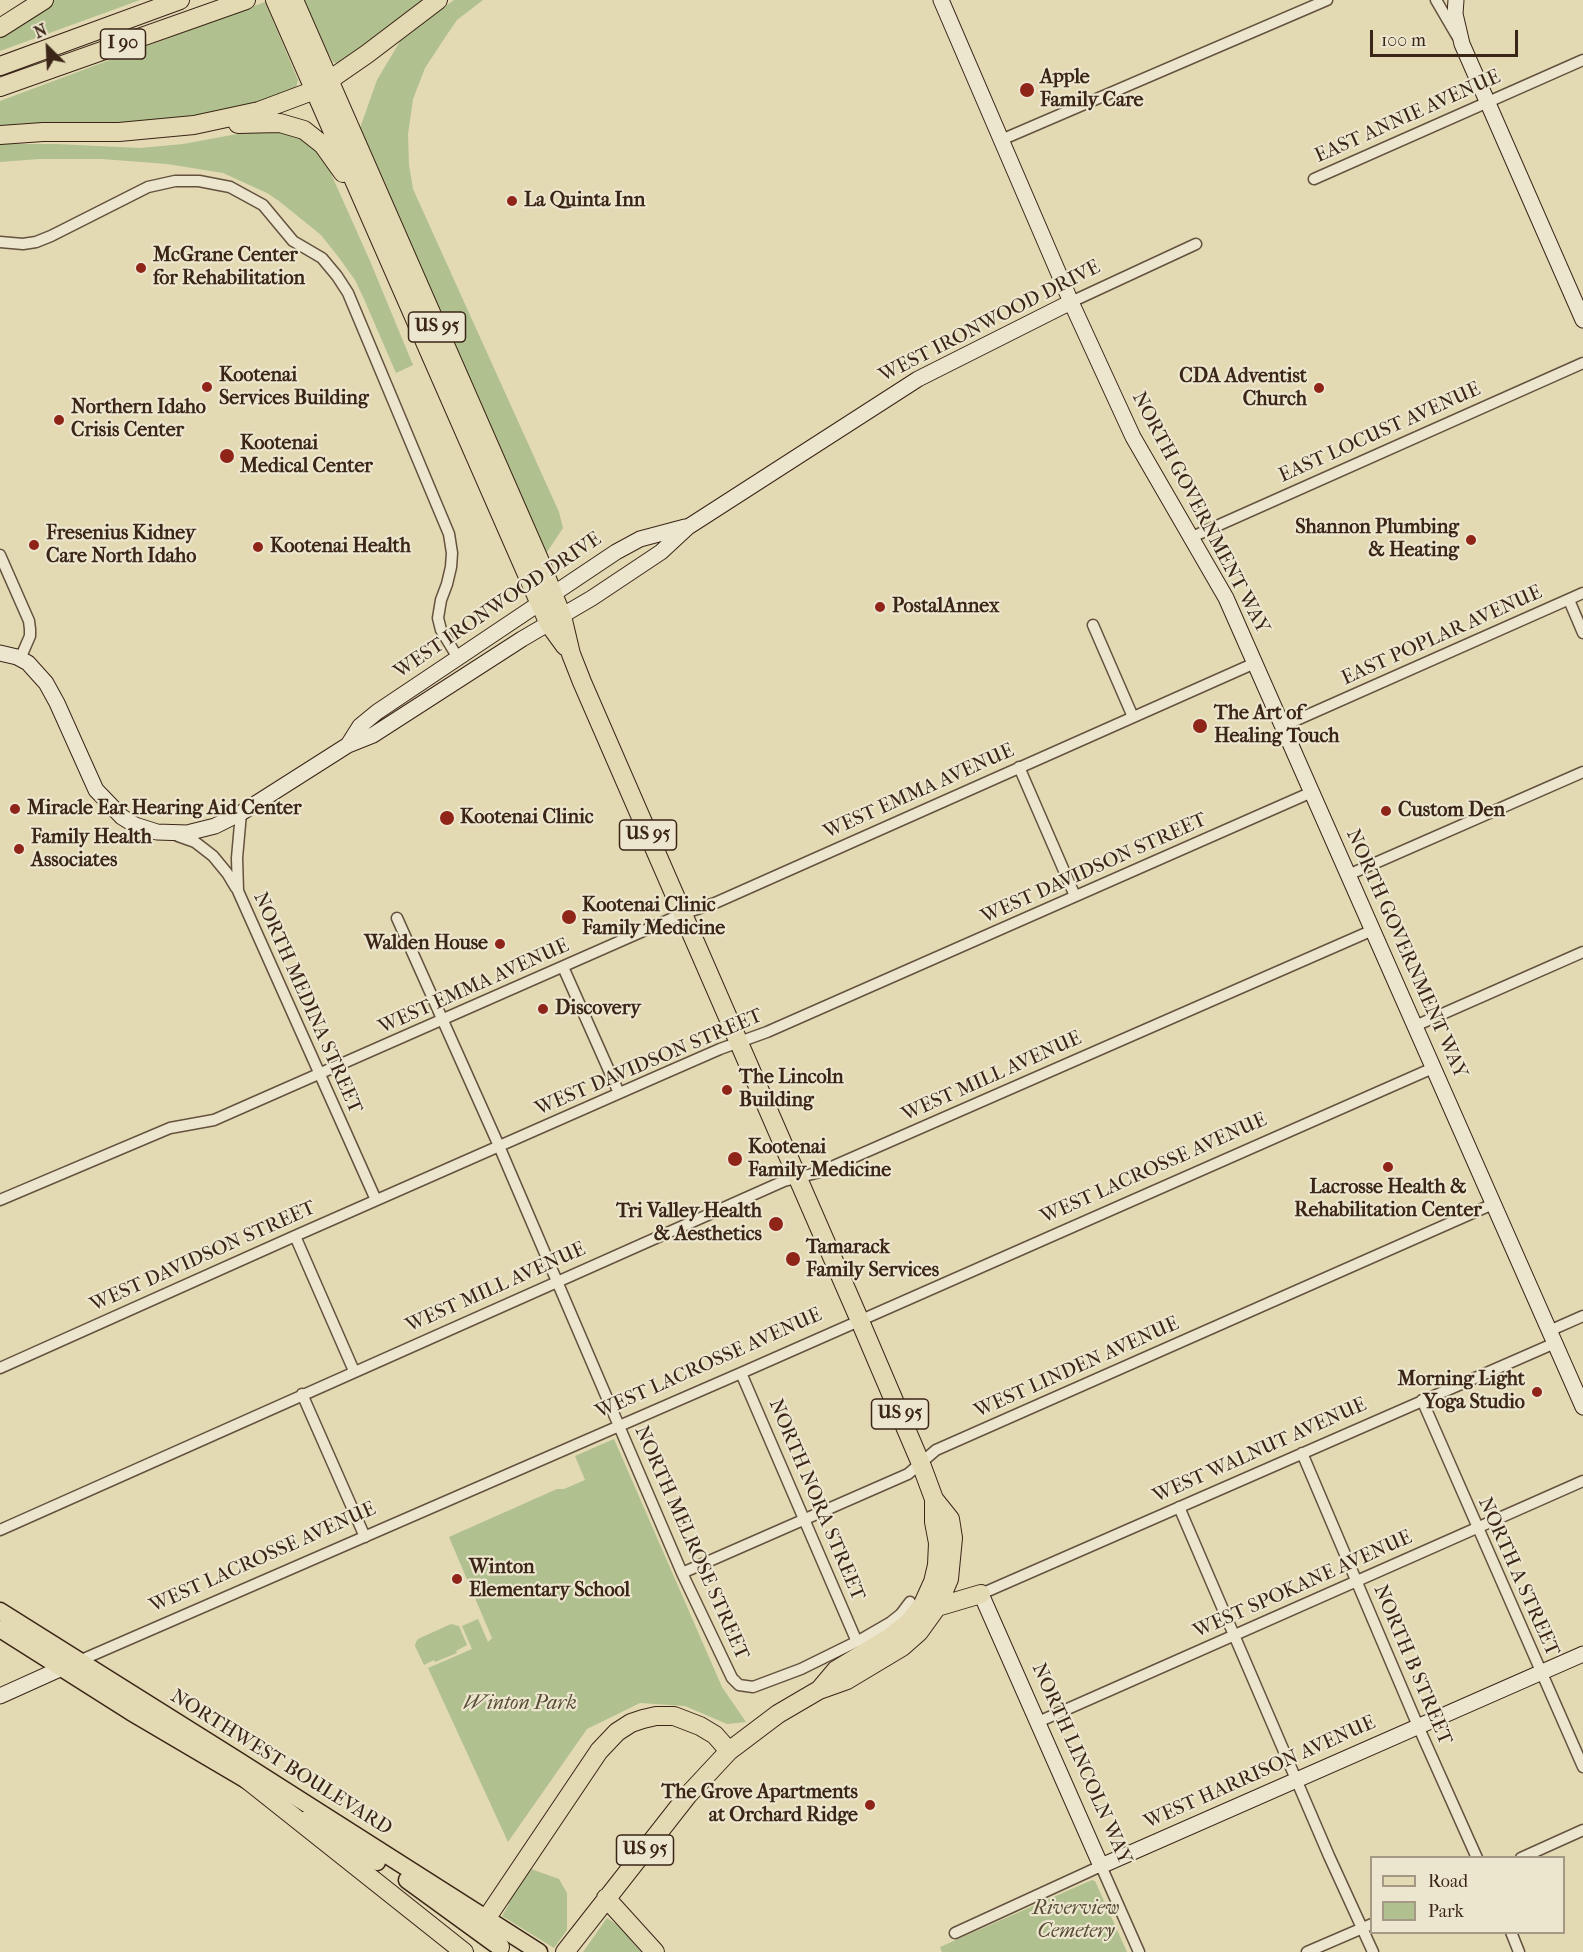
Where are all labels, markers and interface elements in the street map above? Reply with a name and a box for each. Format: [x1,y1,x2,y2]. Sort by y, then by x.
north arrow [18,18,78,78]
scale bar [1373,18,1522,56]
text: N [31,20,50,42]
road number: I 90 [100,29,146,59]
text: 100 m [1381,30,1426,51]
street label: EAST ANNIE AVENUE [1311,65,1505,169]
place label: Apple Family Care [1040,66,1143,113]
marker: Apple Family Care [1018,81,1036,99]
place label: La Quinta Inn [524,189,645,213]
marker: La Quinta Inn [505,194,519,208]
place label: McGrane Center for Rehabilitation [153,244,305,291]
street label: WEST IRONWOOD DRIVE [875,256,1105,388]
marker: McGrane Center for Rehabilitation [134,261,148,275]
road number: US 95 [408,312,466,342]
place label: Kootenai Services Building [219,364,369,411]
place label: CDA Adventist Church [1179,365,1307,412]
street label: EAST LOCUST AVENUE [1275,378,1485,488]
marker: Kootenai Services Building [200,380,214,394]
marker: CDA Adventist Church [1312,381,1326,395]
street label: NORTH GOVERNMENT WAY [1126,388,1274,638]
place label: Northern Idaho Crisis Center [71,396,206,443]
marker: Northern Idaho Crisis Center [52,413,66,427]
place label: Kootenai Medical Center [240,432,373,479]
marker: Kootenai Medical Center [218,447,236,465]
place label: Shannon Plumbing & Heating [1295,516,1459,563]
place label: Fresenius Kidney Care North Idaho [46,522,196,569]
street label: WEST IRONWOOD DRIVE [390,528,606,684]
marker: Shannon Plumbing & Heating [1464,533,1478,547]
place label: Kootenai Health [270,535,411,559]
marker: Fresenius Kidney Care North Idaho [27,538,41,552]
marker: Kootenai Health [251,540,265,554]
street label: EAST POPLAR AVENUE [1338,581,1546,691]
place label: PostalAnnex [892,595,999,619]
marker: PostalAnnex [873,600,887,614]
place label: The Art of Healing Touch [1214,702,1340,749]
marker: The Art of Healing Touch [1191,717,1209,735]
street label: WEST EMMA AVENUE [820,739,1018,845]
place label: Miracle Ear Hearing Aid Center [27,797,302,821]
place label: Custom Den [1398,799,1505,823]
marker: Miracle Ear Hearing Aid Center [8,802,22,816]
marker: Custom Den [1379,804,1393,818]
place label: Kootenai Clinic [460,806,594,830]
street label: WEST DAVIDSON STREET [978,808,1210,930]
marker: Kootenai Clinic [438,809,456,827]
road number: US 95 [620,820,676,850]
place label: Family Health Associates [31,826,152,873]
street label: NORTH GOVERNMENT WAY [1340,826,1472,1082]
marker: Family Health Associates [12,842,26,856]
street label: NORTH MEDINA STREET [247,889,367,1117]
place label: Kootenai Clinic Family Medicine [582,894,725,941]
marker: Kootenai Clinic Family Medicine [560,908,578,926]
place label: Walden House [364,932,488,956]
street label: WEST EMMA AVENUE [375,934,573,1040]
marker: Walden House [493,937,507,951]
place label: Discovery [555,997,641,1021]
marker: Discovery [536,1002,550,1016]
street label: WEST DAVIDSON STREET [532,1004,766,1122]
street label: WEST MILL AVENUE [898,1027,1086,1127]
place label: The Lincoln Building [739,1066,844,1113]
marker: The Lincoln Building [720,1083,734,1097]
street label: WEST LACROSSE AVENUE [1037,1108,1271,1230]
place label: Kootenai Family Medicine [748,1136,891,1183]
marker: Kootenai Family Medicine [726,1150,744,1168]
marker: Lacrosse Health & Rehabilitation Center [1381,1160,1395,1174]
place label: Lacrosse Health & Rehabilitation Center [1294,1176,1482,1223]
street label: WEST DAVIDSON STREET [87,1196,319,1318]
place label: Tri Valley Health & Aesthetics [616,1200,762,1247]
marker: Tri Valley Health & Aesthetics [767,1215,785,1233]
place label: Tamarack Family Services [806,1236,939,1283]
street label: WEST MILL AVENUE [402,1238,590,1338]
marker: Tamarack Family Services [784,1250,802,1268]
street label: WEST LACROSSE AVENUE [592,1303,826,1425]
street label: WEST LINDEN AVENUE [971,1312,1183,1424]
place label: Morning Light Yoga Studio [1398,1368,1525,1415]
marker: Morning Light Yoga Studio [1530,1385,1544,1399]
street label: WEST WALNUT AVENUE [1149,1393,1371,1509]
street label: NORTH NORA STREET [763,1396,869,1604]
road number: US 95 [872,1399,928,1429]
street label: NORTH MELROSE STREET [629,1422,753,1664]
street label: NORTH A STREET [1472,1494,1564,1660]
street label: WEST LACROSSE AVENUE [146,1497,380,1619]
street label: WEST SPOKANE AVENUE [1190,1526,1416,1644]
place label: Winton Elementary School [469,1556,630,1603]
marker: Winton Elementary School [450,1572,464,1586]
street label: NORTH B STREET [1367,1581,1457,1749]
street label: NORTH LINCOLN WAY [1026,1660,1136,1868]
street label: NORTHWEST BOULEVARD [166,1685,396,1841]
park label: Winton Park [463,1692,577,1716]
street label: WEST HARRISON AVENUE [1141,1711,1379,1835]
place label: The Grove Apartments at Orchard Ridge [661,1781,858,1828]
marker: The Grove Apartments at Orchard Ridge [863,1798,877,1812]
road number: US 95 [616,1835,674,1865]
legend [1370,1856,1565,1934]
text: Road [1428,1871,1468,1892]
park label: Riverview Cemetery [1033,1897,1119,1944]
text: Park [1428,1901,1464,1922]

